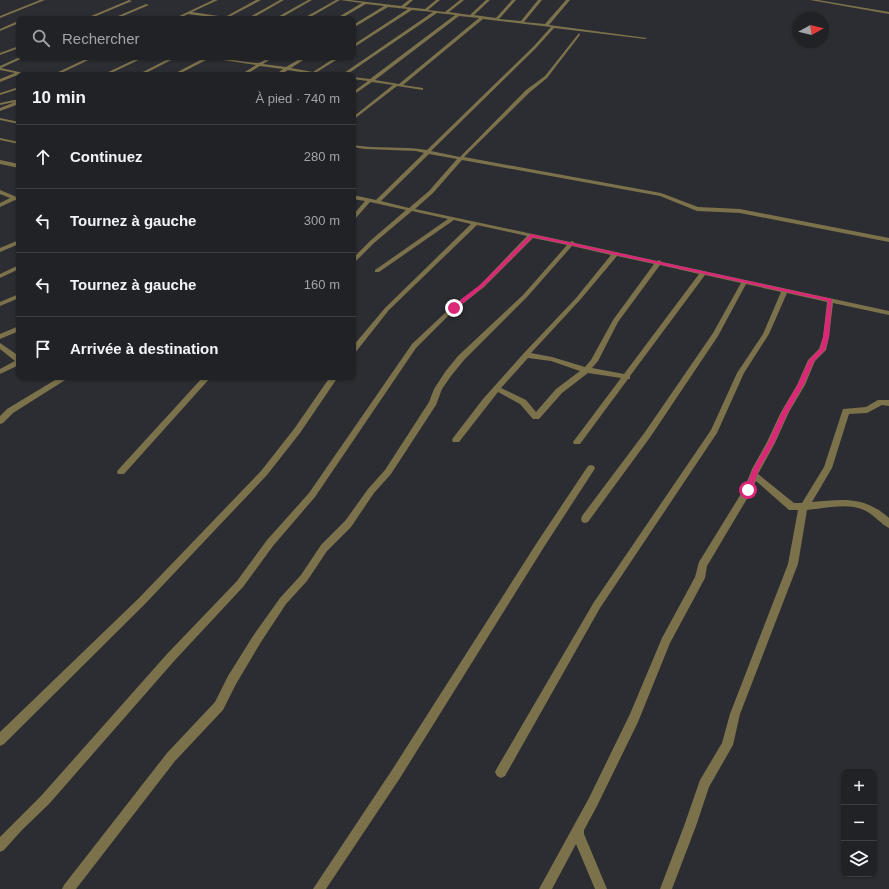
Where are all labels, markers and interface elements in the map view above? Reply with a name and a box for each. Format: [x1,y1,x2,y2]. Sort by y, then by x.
north arrow [793,12,829,48]
search box [16,16,356,60]
icon: search [30,27,52,49]
text: Rechercher [62,30,140,47]
text: 10 min [32,88,86,107]
text: À pied · 740 m [255,91,340,106]
icon: ahead [32,146,54,168]
text: Continuez [70,148,143,165]
text: 280 m [304,149,340,164]
icon: left [32,210,54,232]
text: Tournez à gauche [70,212,196,229]
text: 300 m [304,213,340,228]
icon: left [32,274,54,296]
text: Tournez à gauche [70,276,196,293]
text: 160 m [304,277,340,292]
route end [445,299,463,317]
icon: arrive [32,338,54,360]
text: Arrivée à destination [70,340,218,357]
route start [739,481,757,499]
map controls [841,769,877,877]
button: + [841,769,877,805]
button: − [841,805,877,841]
button: layers [841,841,877,877]

